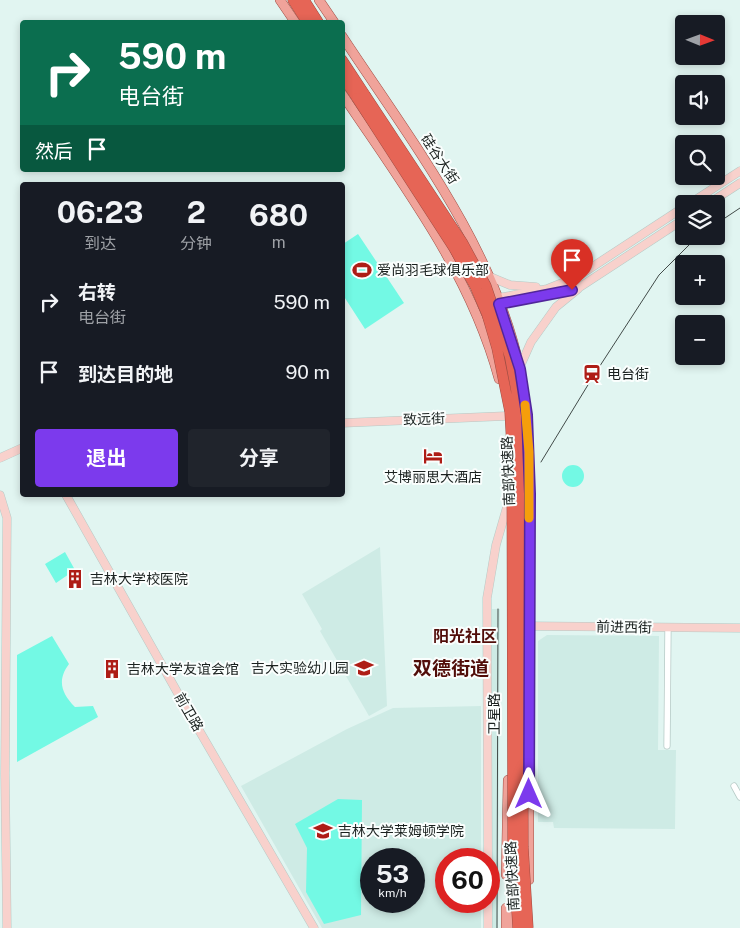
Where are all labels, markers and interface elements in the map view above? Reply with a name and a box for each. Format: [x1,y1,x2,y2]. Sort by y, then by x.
north arrow [675,15,725,65]
map controls [675,15,725,365]
text: 590 m [118,36,226,77]
icon: right [35,40,100,105]
button: sound [675,75,725,125]
text: 电台街 [118,83,184,109]
street label: 硅谷大街 [418,131,462,187]
icon: arrive [83,135,111,163]
button: search [675,135,725,185]
text: 然后 [35,140,73,162]
text: 06:23 [57,194,144,230]
text: 2 [187,194,206,230]
button: layers [675,195,725,245]
text: 680 [249,197,308,233]
text: m [272,233,286,252]
text: 到达 [84,234,116,253]
text: 分钟 [180,234,212,253]
pin [551,239,593,290]
icon: arrive [558,246,586,274]
button: + [675,255,725,305]
sports icon: 爱尚羽毛球俱乐部 [351,259,373,281]
place label: 爱尚羽毛球俱乐部 [377,262,489,278]
text: 右转 [78,281,116,303]
icon: right [35,288,63,316]
text: 590 m [273,291,330,313]
text: 电台街 [78,308,126,327]
button: − [675,315,725,365]
icon: arrive [35,358,63,386]
text: 90 m [286,361,330,383]
text: 到达目的地 [78,363,173,385]
station icon: 电台街 [581,363,603,385]
place label: 电台街 [607,366,649,382]
street label: 致远街 [403,410,445,428]
button: 退出 [35,429,178,487]
button: 分享 [188,429,330,487]
street label: 南部快速路 [499,436,517,506]
hotel icon: 艾博丽思大酒店 [422,445,444,467]
place label: 艾博丽思大酒店 [384,469,482,485]
building icon: 吉林大学校医院 [64,568,86,590]
place label: 吉林大学校医院 [90,571,188,587]
street label: 前进西街 [596,619,652,635]
district label: 阳光社区 [433,627,497,646]
school or university icon: 吉大实验幼儿园 [353,657,375,679]
district label: 双德街道 [413,657,489,679]
building icon: 吉林大学友谊会馆 [101,658,123,680]
place label: 吉大实验幼儿园 [251,660,349,676]
place label: 吉林大学友谊会馆 [127,661,239,677]
street label: 前卫路 [172,690,206,734]
street label: 卫星路 [486,693,502,735]
position arrow [502,767,554,819]
school or university icon: 吉林大学莱姆顿学院 [312,820,334,842]
place label: 吉林大学莱姆顿学院 [338,823,464,839]
street label: 南部快速路 [502,841,522,911]
speed limit sign: 60 [435,848,500,913]
text: 53 [376,859,409,889]
text: km/h [378,886,407,900]

